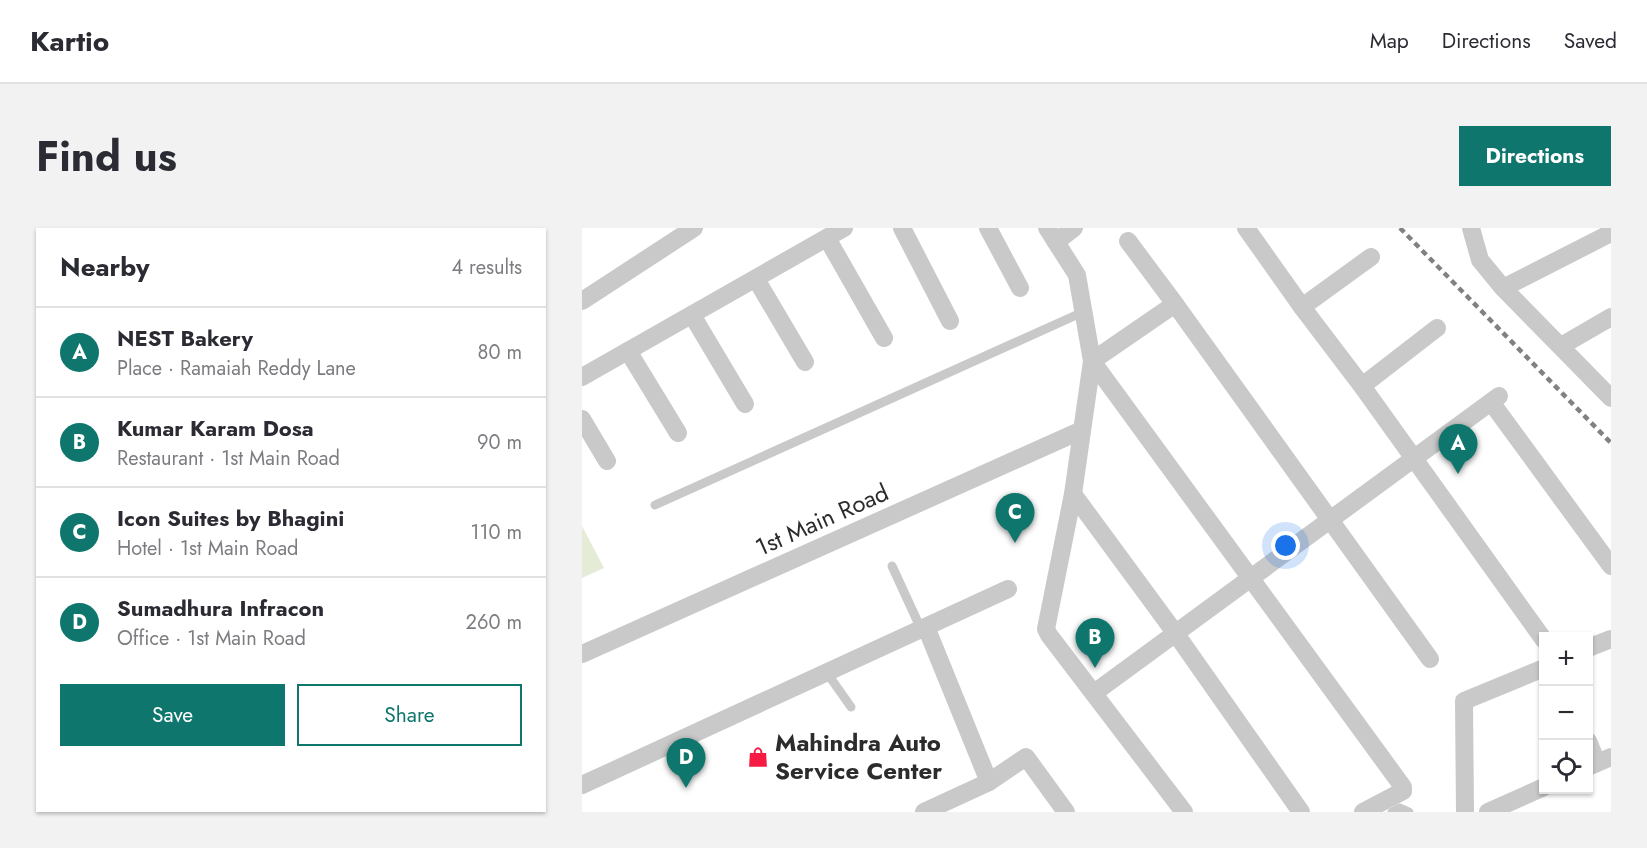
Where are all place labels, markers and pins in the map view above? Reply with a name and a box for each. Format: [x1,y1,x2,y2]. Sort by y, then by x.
pin: A [1438,424,1478,474]
pin: C [996,494,1034,543]
pin: B [1076,618,1114,668]
place label: Mahindra Auto Service Center [775,725,942,788]
pin: D [666,738,706,788]
shop icon: Mahindra Auto Service Center [746,745,770,769]

